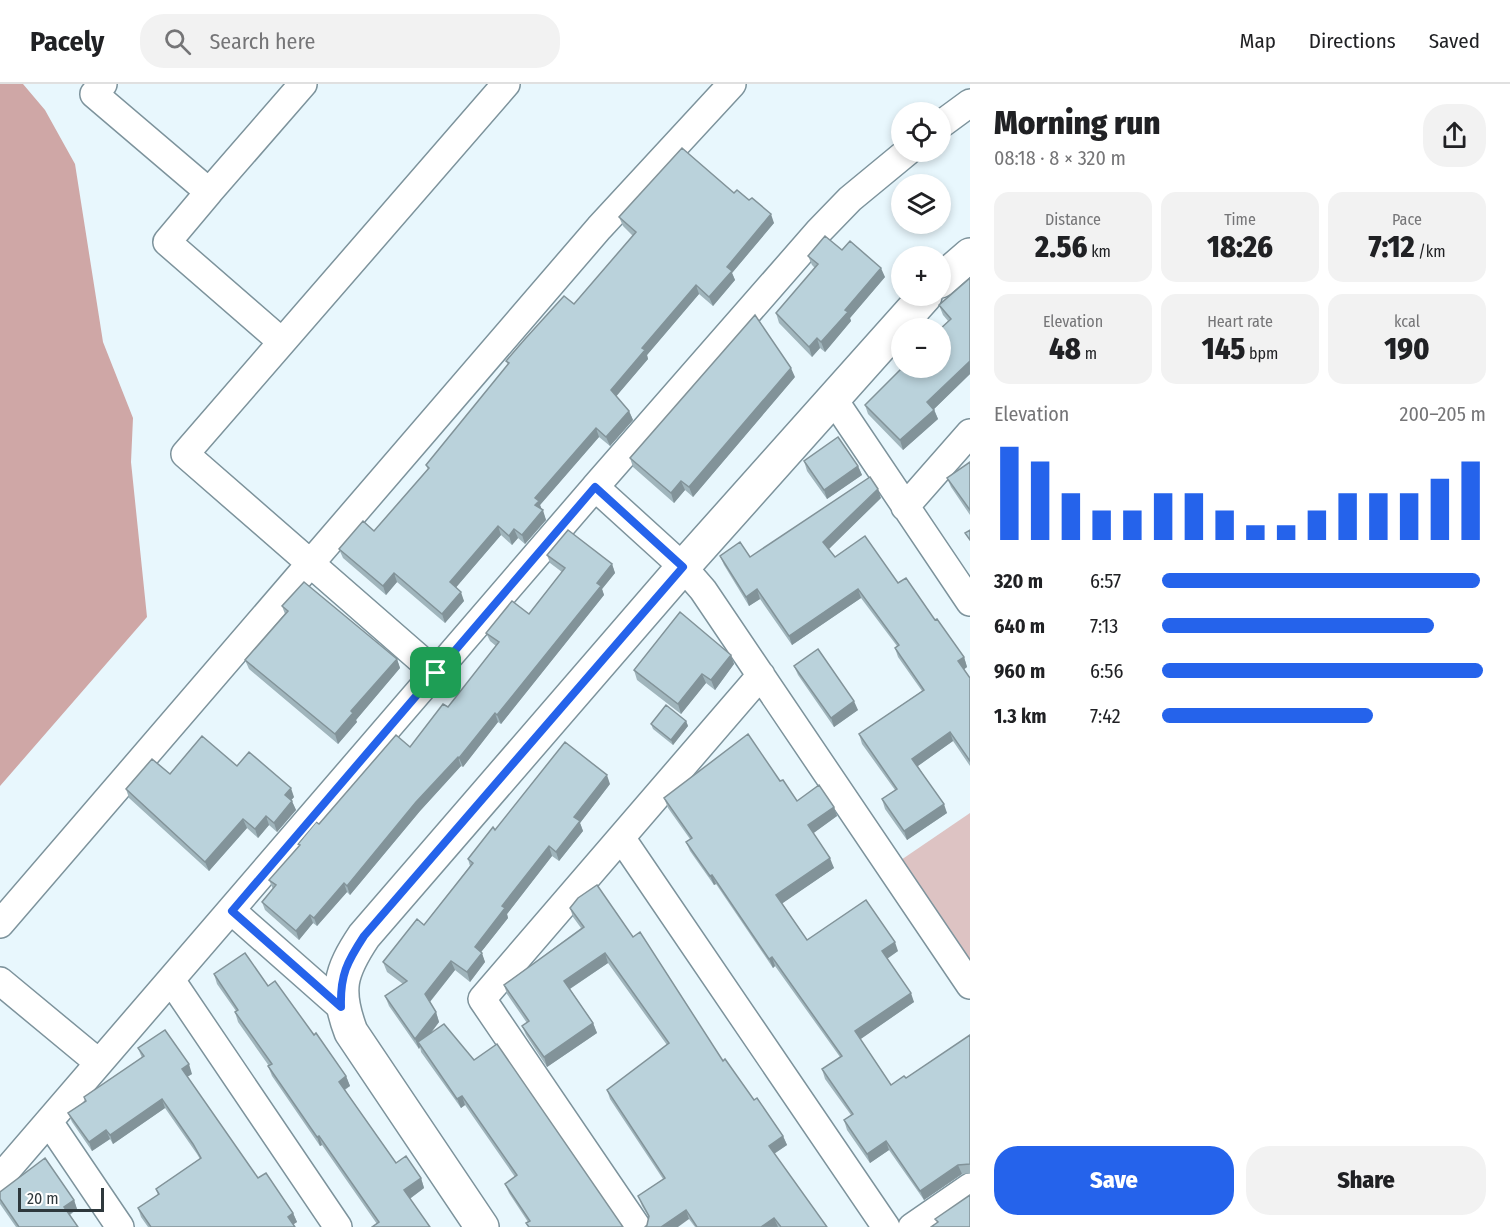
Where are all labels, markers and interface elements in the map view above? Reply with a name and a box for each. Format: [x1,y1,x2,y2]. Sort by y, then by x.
search box [140,14,560,68]
text: Pacely [30,25,104,58]
icon: search [161,25,194,58]
text: Search here [209,28,315,55]
text: Map [1239,28,1276,54]
text: Directions [1309,28,1396,54]
text: Saved [1429,28,1480,54]
map controls [891,102,951,378]
button: locate [891,102,951,162]
text: Morning run [994,103,1161,143]
button: share [1423,104,1486,167]
text: 08:18 · 8 × 320 m [994,146,1126,170]
button: layers [891,174,951,234]
text: Distance [1045,210,1101,229]
text: Time [1224,210,1256,229]
text: Pace [1392,210,1422,229]
text: 2.56 [1035,229,1087,265]
text: 18:26 [1207,229,1273,265]
text: 7:12 [1368,229,1415,265]
text: km [1087,242,1111,261]
text: /km [1415,242,1446,261]
button: + [891,246,951,306]
text: Elevation [1043,312,1103,331]
text: Heart rate [1207,312,1273,331]
text: kcal [1394,312,1420,331]
button: − [891,318,951,378]
text: 48 [1049,331,1081,367]
text: 145 [1202,331,1245,367]
text: 190 [1384,331,1430,367]
text: m [1081,344,1097,363]
text: bpm [1245,344,1278,363]
text: Elevation [994,402,1069,426]
text: 200–205 m [1400,402,1486,426]
text: 320 m [994,569,1043,593]
text: 6:57 [1090,569,1121,593]
text: 640 m [994,614,1045,638]
text: 7:13 [1090,614,1118,638]
pin [410,647,461,698]
icon: arrive [419,656,452,689]
text: 960 m [994,659,1045,683]
text: 6:56 [1090,659,1123,683]
text: 1.3 km [994,704,1046,728]
text: 7:42 [1090,704,1120,728]
button: Save [994,1146,1234,1215]
button: Share [1246,1146,1486,1215]
scale bar [18,1185,104,1212]
text: 20 m [27,1189,58,1208]

